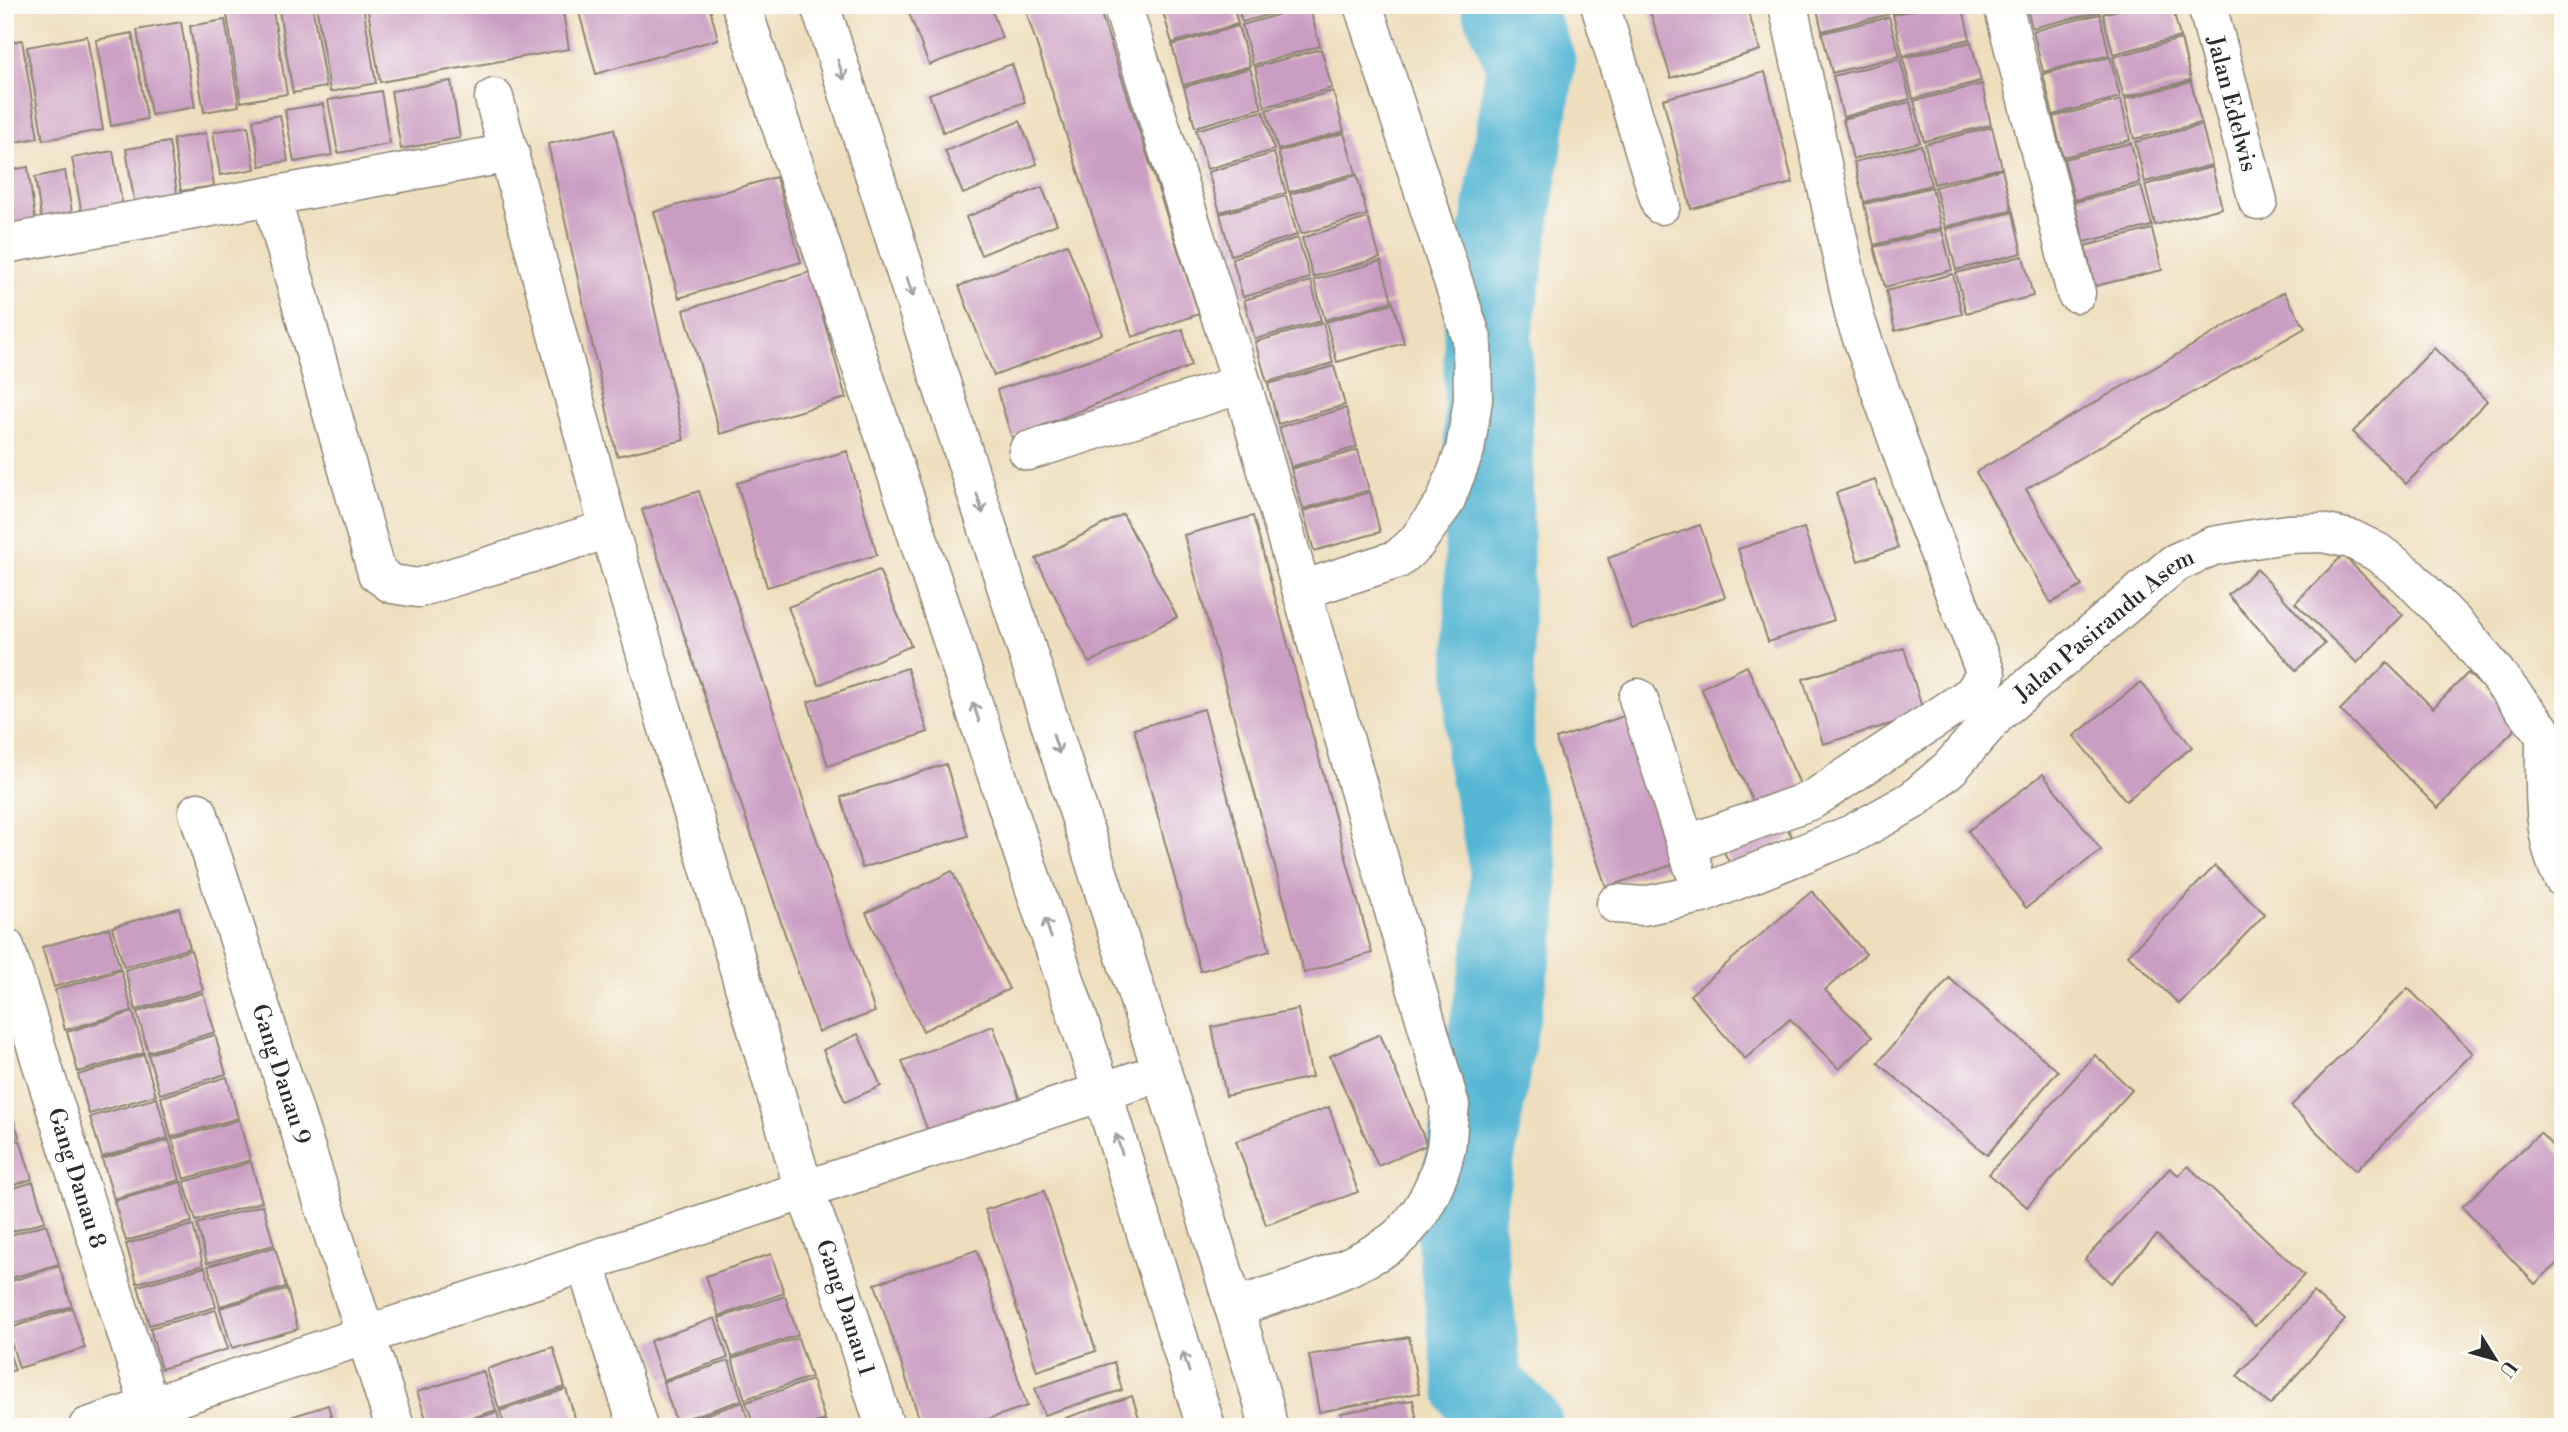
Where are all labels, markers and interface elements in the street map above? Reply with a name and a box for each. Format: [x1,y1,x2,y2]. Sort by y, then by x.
street label: Jalan Edelwis [2200,32,2263,175]
one-way arrow [836,59,848,81]
one-way arrow [905,276,918,298]
one-way arrow [974,492,987,514]
street label: Jalan Pasirandu Asem [2008,543,2199,709]
one-way arrow [969,701,982,723]
one-way arrow [1051,732,1064,754]
one-way arrow [1041,917,1054,939]
street label: Gang Danau 9 [245,1001,317,1148]
street label: Gang Danau 8 [41,1104,112,1252]
one-way arrow [1111,1133,1124,1155]
street label: Gang Danau 1 [809,1236,881,1379]
north arrow [2460,1324,2530,1394]
one-way arrow [1178,1351,1191,1373]
text: U [2494,1356,2522,1382]

